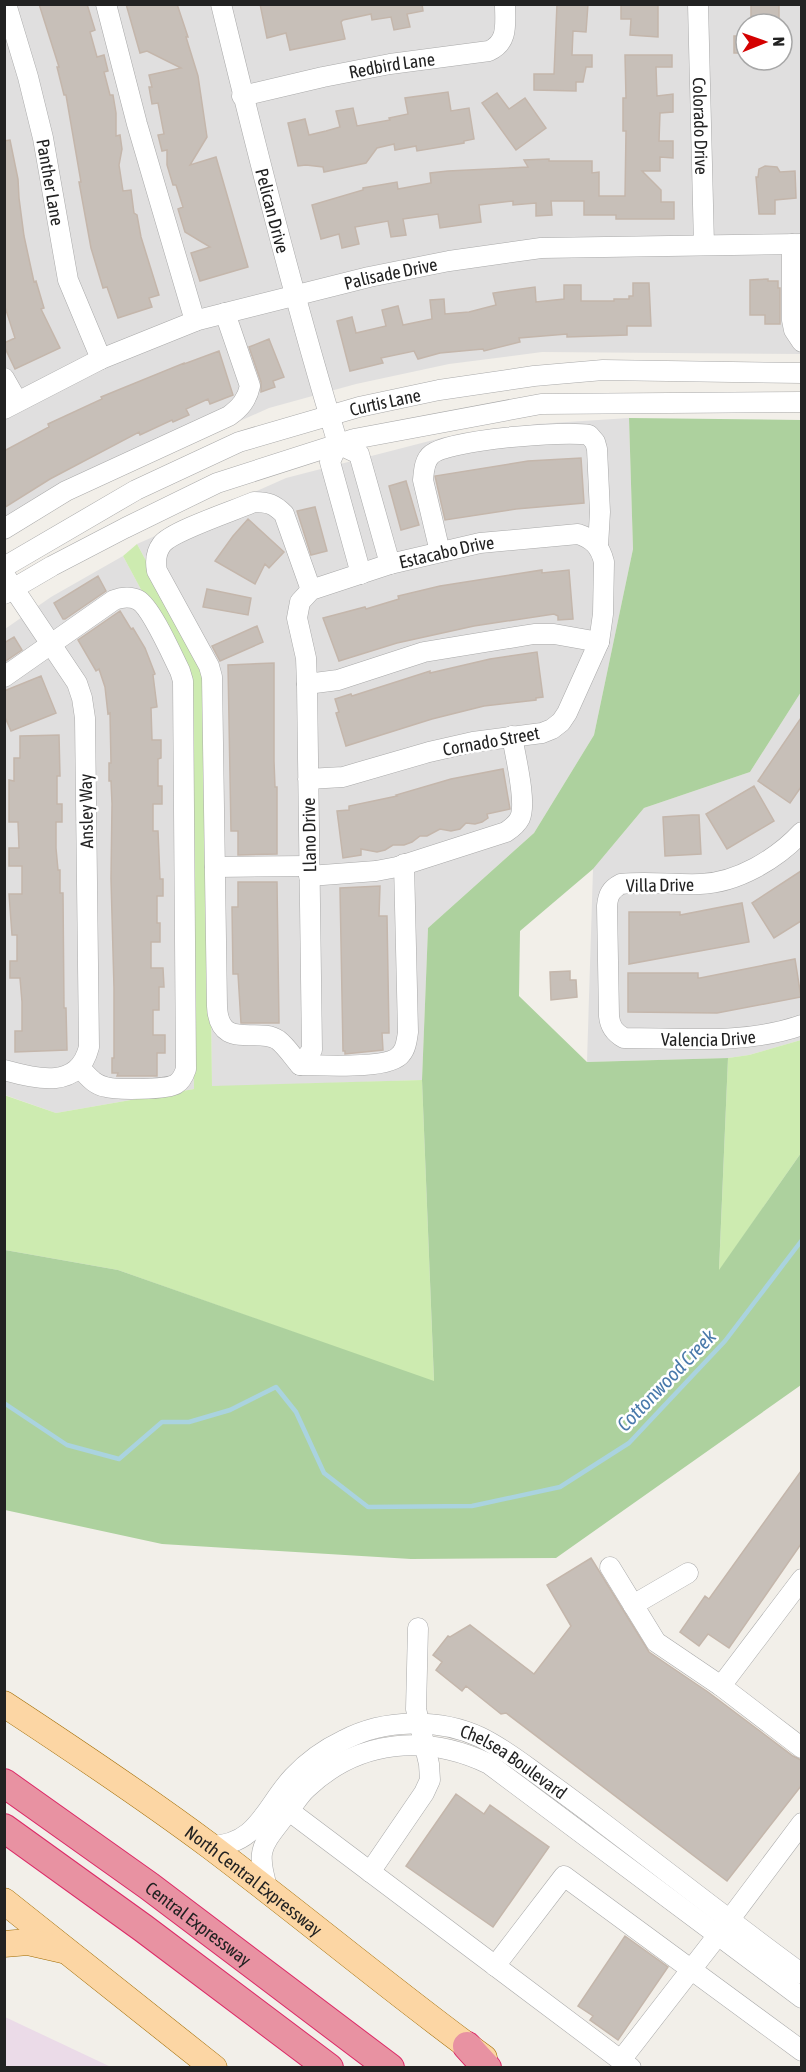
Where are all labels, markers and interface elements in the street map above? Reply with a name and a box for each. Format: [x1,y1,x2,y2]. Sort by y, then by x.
north arrow [734,12,794,72]
text: N [770,37,788,47]
street label: Redbird Lane [347,48,436,82]
street label: Colorado Drive [689,77,713,175]
street label: Panther Lane [33,137,69,227]
street label: Pelican Drive [252,166,294,255]
street label: Palisade Drive [342,253,439,293]
street label: Curtis Lane [347,384,423,420]
street label: Estacabo Drive [397,531,495,572]
street label: Cornado Street [441,722,541,760]
street label: Ansley Way [75,773,97,849]
street label: Llano Drive [298,797,320,873]
street label: Villa Drive [626,874,694,896]
street label: Valencia Drive [661,1025,757,1050]
water label: Cottonwood Creek [612,1324,720,1436]
street label: Chelsea Boulevard [458,1720,571,1803]
street label: North Central Expressway [181,1821,327,1941]
street label: Central Expressway [141,1876,255,1970]

